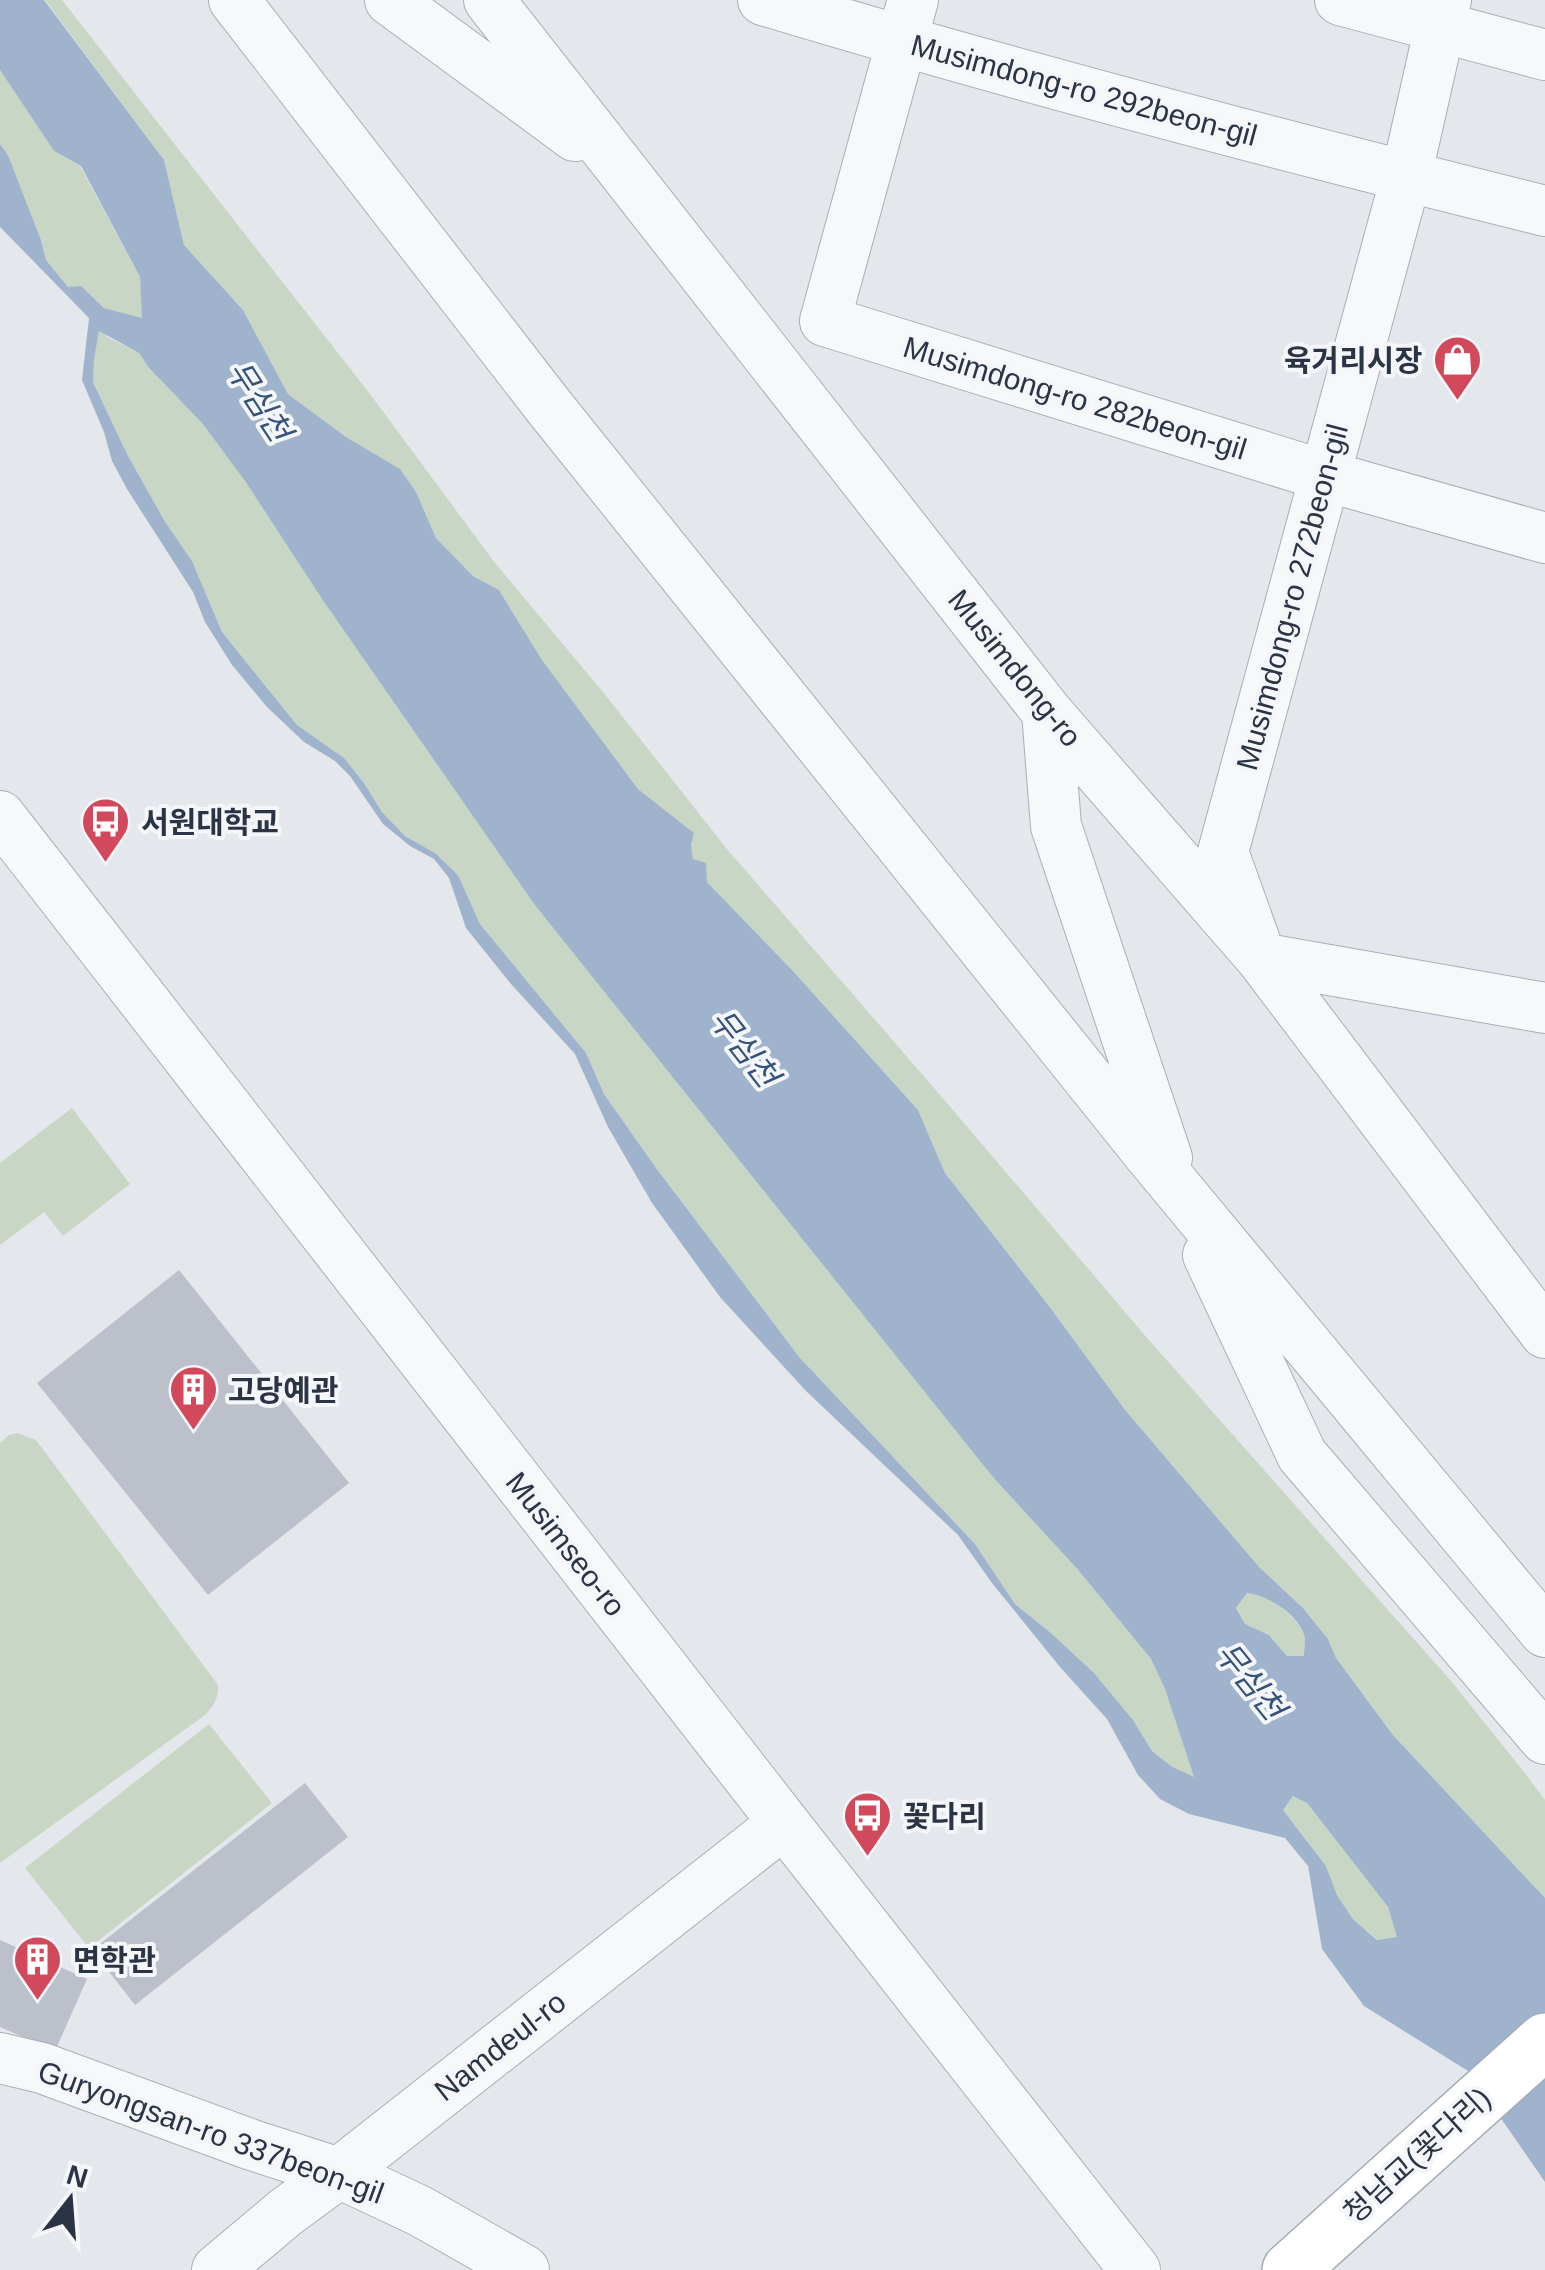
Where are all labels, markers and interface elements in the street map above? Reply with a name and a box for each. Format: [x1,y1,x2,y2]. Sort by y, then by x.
street label: Musimdong-ro 292beon-gil [907,28,1261,152]
street label: Musimdong-ro 282beon-gil [900,330,1250,466]
shop icon: 육거리시장 [1431,334,1483,402]
place label: 육거리시장 [1284,344,1422,377]
water label: 무심천 [220,354,300,451]
street label: Musimdong-ro 272beon-gil [1230,420,1354,774]
street label: Musimdong-ro [942,583,1088,753]
bus stop icon: 서원대학교 [80,796,132,864]
place label: 서원대학교 [141,806,279,839]
water label: 무심천 [703,1002,788,1097]
building icon: 고당예관 [167,1364,219,1432]
place label: 고당예관 [228,1374,338,1407]
street label: Musimseo-ro [500,1466,632,1622]
water label: 무심천 [1208,1635,1294,1729]
bus stop icon: 꽃다리 [842,1790,894,1858]
place label: 꽃다리 [903,1800,986,1833]
building icon: 면학관 [12,1934,64,2002]
place label: 면학관 [73,1944,156,1977]
street label: Namdeul-ro [428,1985,572,2107]
street label: Guryongsan-ro 337beon-gil [34,2054,388,2210]
street label: 청남교(꽃다리) [1337,2081,1497,2229]
north arrow [20,2150,120,2250]
text: N [63,2159,91,2194]

